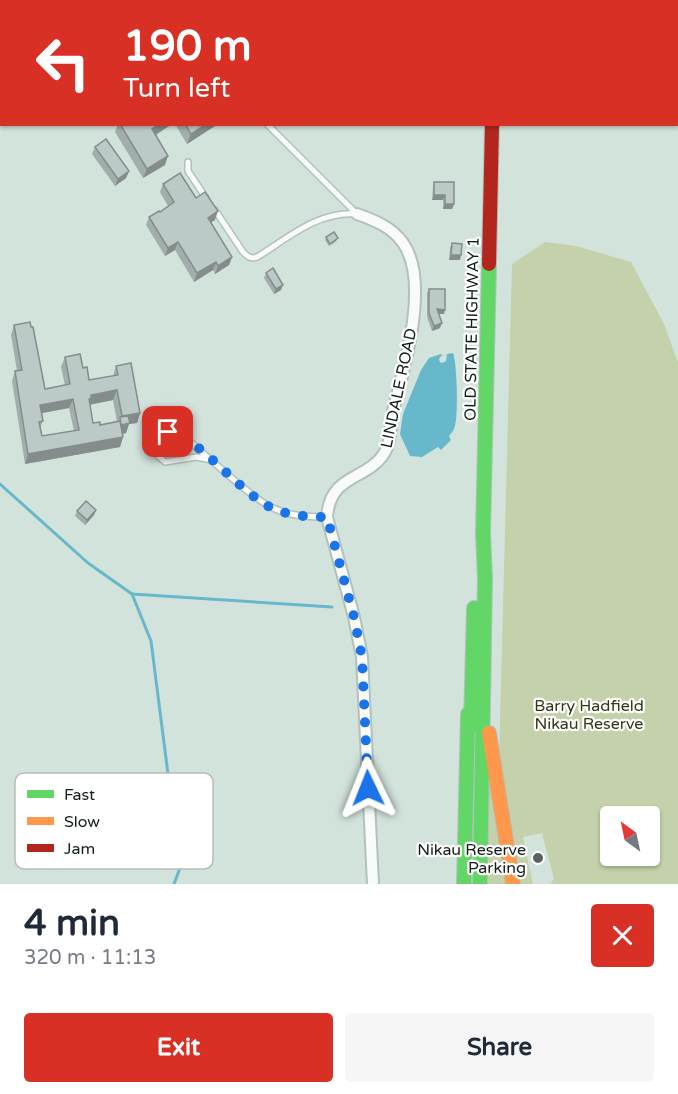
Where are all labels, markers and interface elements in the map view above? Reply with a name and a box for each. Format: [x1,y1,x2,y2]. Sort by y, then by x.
text: 190 m [123,21,252,72]
icon: left [24,24,102,102]
text: Turn left [123,72,230,105]
street label: OLD STATE HIGHWAY 1 [460,237,484,421]
street label: LINDALE ROAD [377,326,421,450]
pin [142,406,193,457]
icon: arrive [151,415,184,448]
park label: Barry Hadfield Nikau Reserve [534,696,644,734]
position arrow [336,756,400,820]
legend [15,773,213,869]
text: Fast [64,785,95,805]
north arrow [600,806,660,866]
map controls [600,806,660,866]
text: Slow [64,812,100,832]
text: Jam [64,839,95,859]
place label: Nikau Reserve Parking [417,840,526,878]
marker: Nikau Reserve Parking [531,851,545,865]
text: 4 min [24,902,120,945]
button: close [591,904,654,967]
text: 320 m · 11:13 [24,946,156,970]
button: Exit [24,1013,333,1082]
button: Share [345,1013,654,1082]

